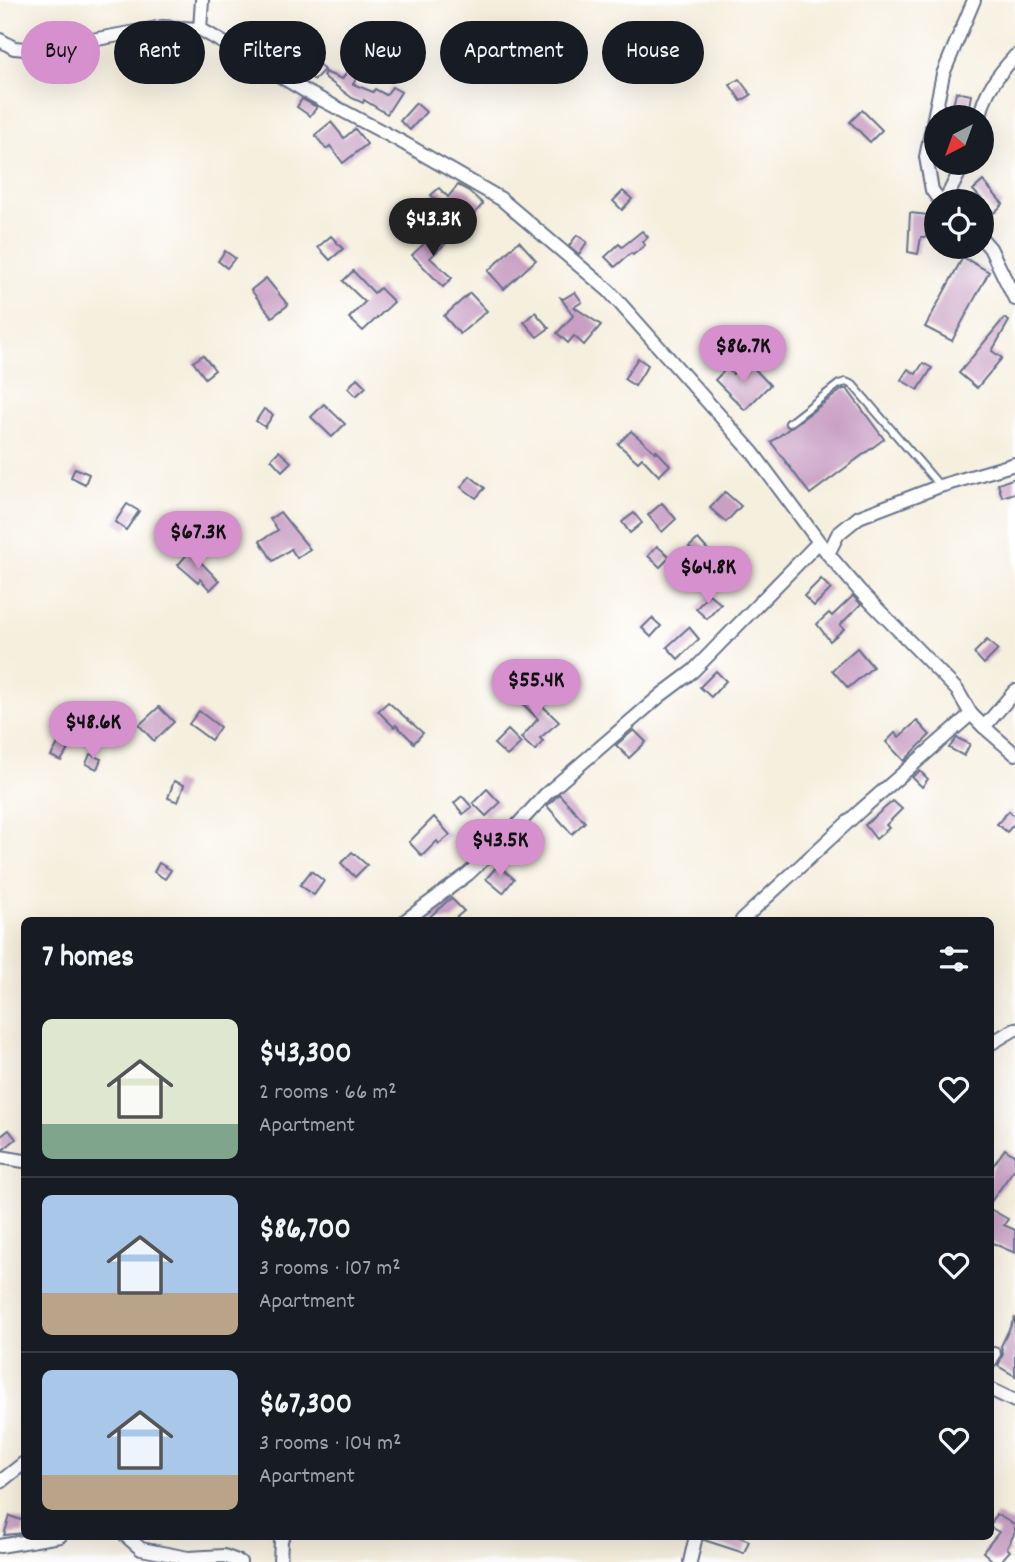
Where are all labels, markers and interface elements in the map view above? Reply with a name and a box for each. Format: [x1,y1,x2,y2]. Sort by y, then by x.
chip: Buy [21,21,100,84]
chip: Rent [114,21,205,84]
chip: Filters [219,21,326,84]
chip: New [340,21,426,84]
chip: Apartment [440,21,588,84]
chip: House [602,21,704,84]
north arrow [924,105,994,175]
map controls [924,105,994,259]
button: locate [924,189,994,259]
pin: $43.3K [376,198,490,258]
text: $43.3K [405,204,461,237]
pin: $86.7K [686,326,800,385]
text: $86.7K [715,331,771,364]
pin: $67.3K [141,512,255,571]
text: $67.3K [170,517,226,550]
pin: $64.8K [651,546,765,606]
text: $64.8K [680,552,736,585]
pin: $55.4K [479,660,593,719]
text: $55.4K [508,665,564,698]
pin: $48.6K [36,702,150,761]
text: $48.6K [65,707,121,740]
pin: $43.5K [443,820,557,879]
text: $43.5K [472,825,528,858]
text: 7 homes [42,938,134,981]
icon: filters [935,940,973,978]
text: $43,300 [259,1034,352,1077]
icon: home [98,1047,182,1131]
icon: heart [935,1070,973,1108]
text: 2 rooms · 66 m² [259,1077,397,1110]
text: Apartment [259,1110,355,1143]
text: $86,700 [259,1210,351,1253]
icon: home [98,1223,182,1307]
icon: heart [935,1246,973,1284]
text: 3 rooms · 107 m² [259,1253,401,1286]
text: Apartment [259,1286,355,1319]
text: $67,300 [259,1385,352,1428]
icon: home [98,1398,182,1482]
icon: heart [935,1421,973,1459]
text: 3 rooms · 104 m² [259,1428,401,1461]
text: Apartment [259,1461,355,1494]

